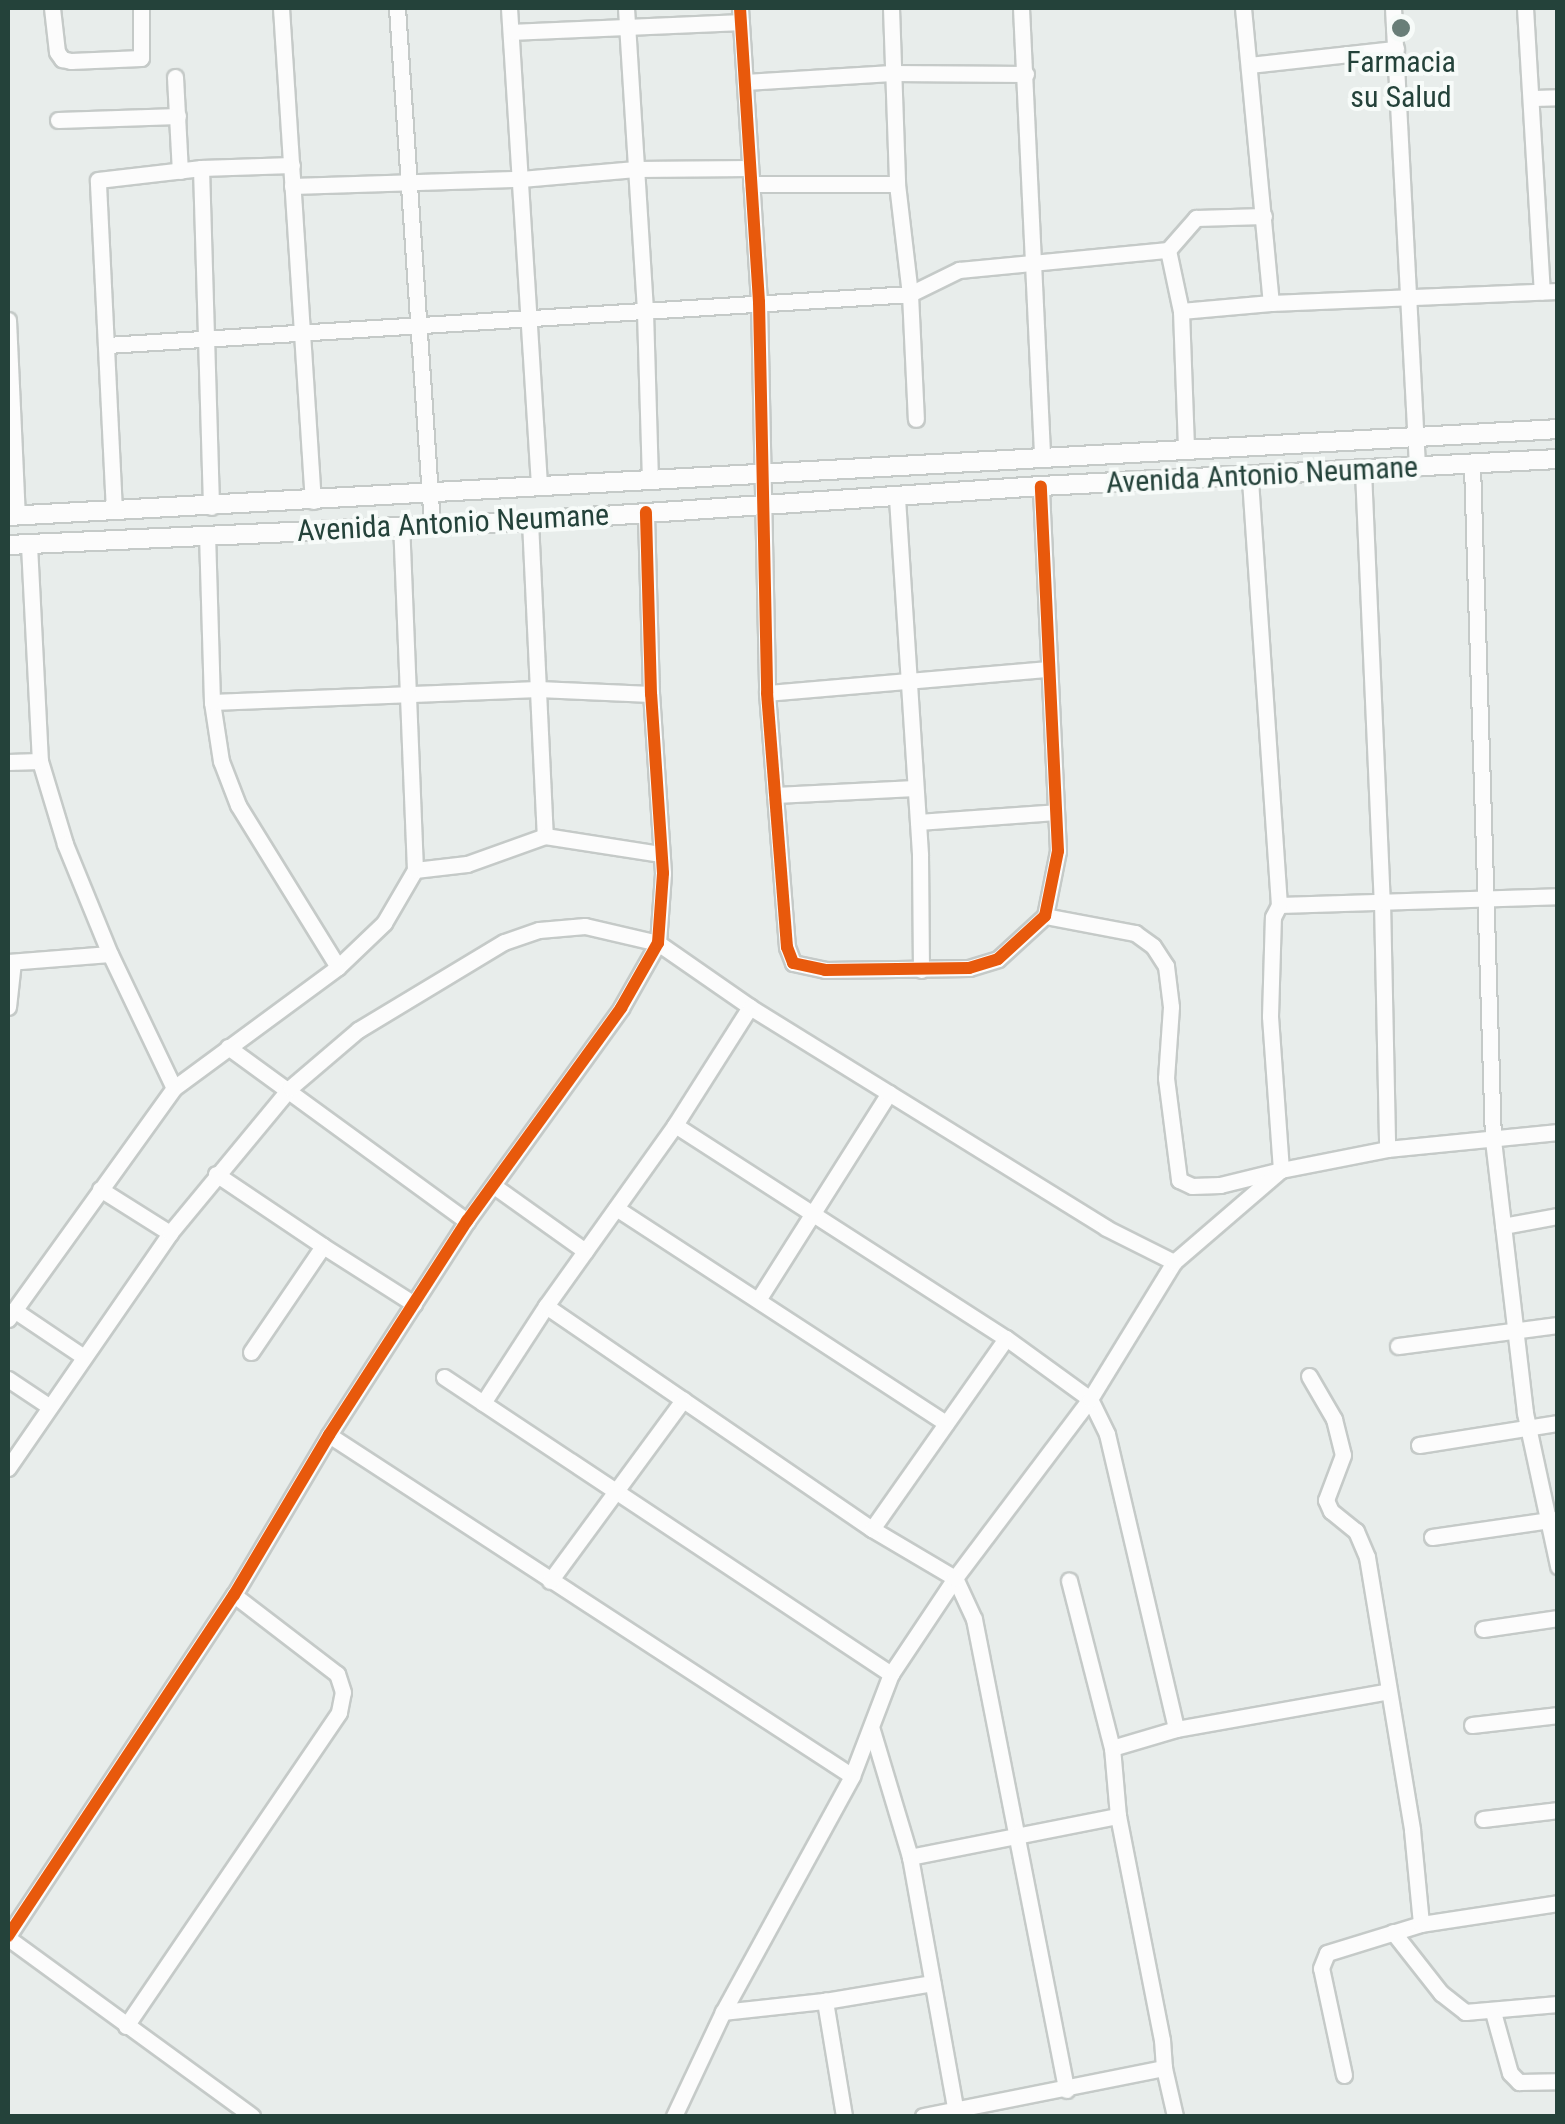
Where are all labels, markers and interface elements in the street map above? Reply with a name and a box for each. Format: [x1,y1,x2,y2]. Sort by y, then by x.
marker: Farmacia su Salud [1390,17,1412,39]
place label: Farmacia su Salud [1346,44,1456,114]
street label: Avenida Antonio Neumane [1105,449,1419,501]
street label: Avenida Antonio Neumane [296,497,610,549]

